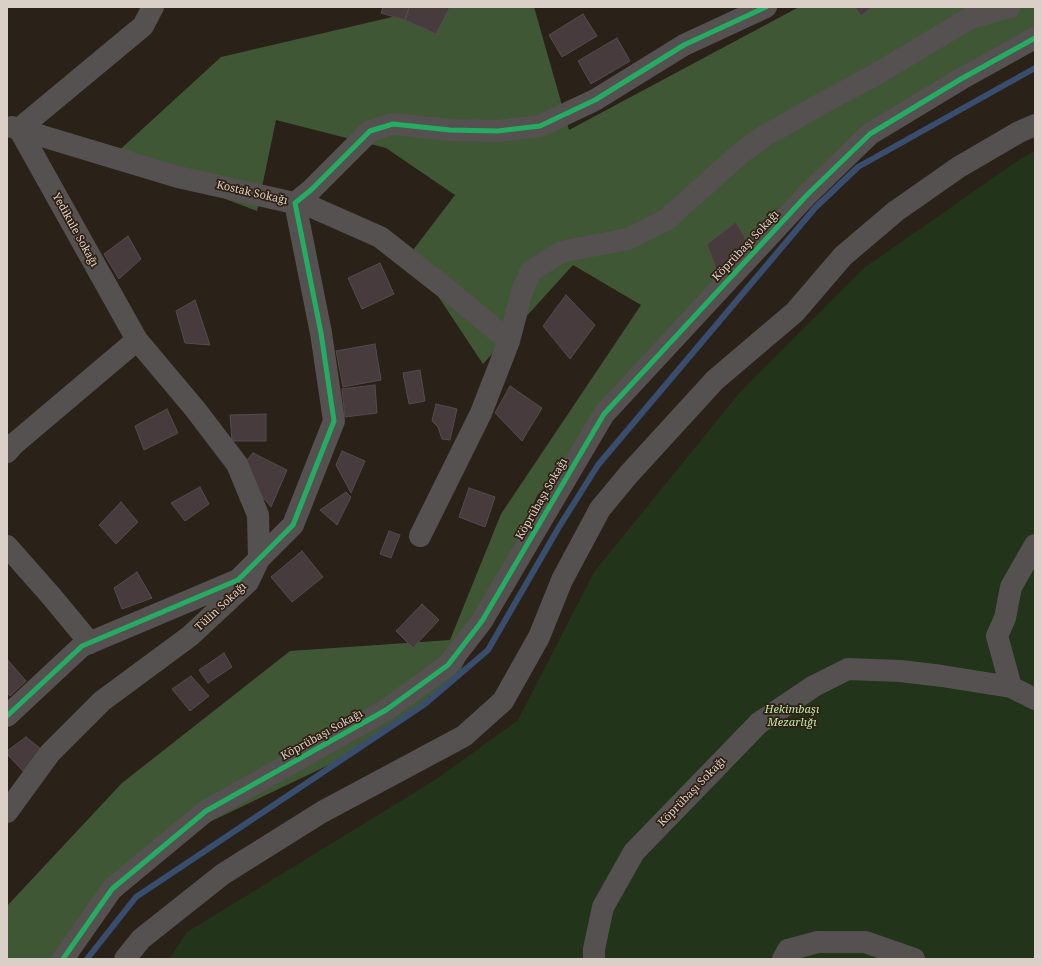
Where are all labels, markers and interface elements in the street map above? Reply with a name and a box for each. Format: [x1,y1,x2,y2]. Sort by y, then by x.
street label: Kostak Sokağı [215,178,289,208]
street label: Yedikule Sokağı [49,191,101,269]
street label: Köprübaşı Sokağı [710,208,782,284]
street label: Köprübaşı Sokağı [513,456,571,542]
street label: Tülin Sokağı [193,580,249,634]
park label: Hekimbaşı Mezarlığı [765,703,819,729]
street label: Köprübaşı Sokağı [279,707,365,763]
street label: Köprübaşı Sokağı [655,755,729,829]

